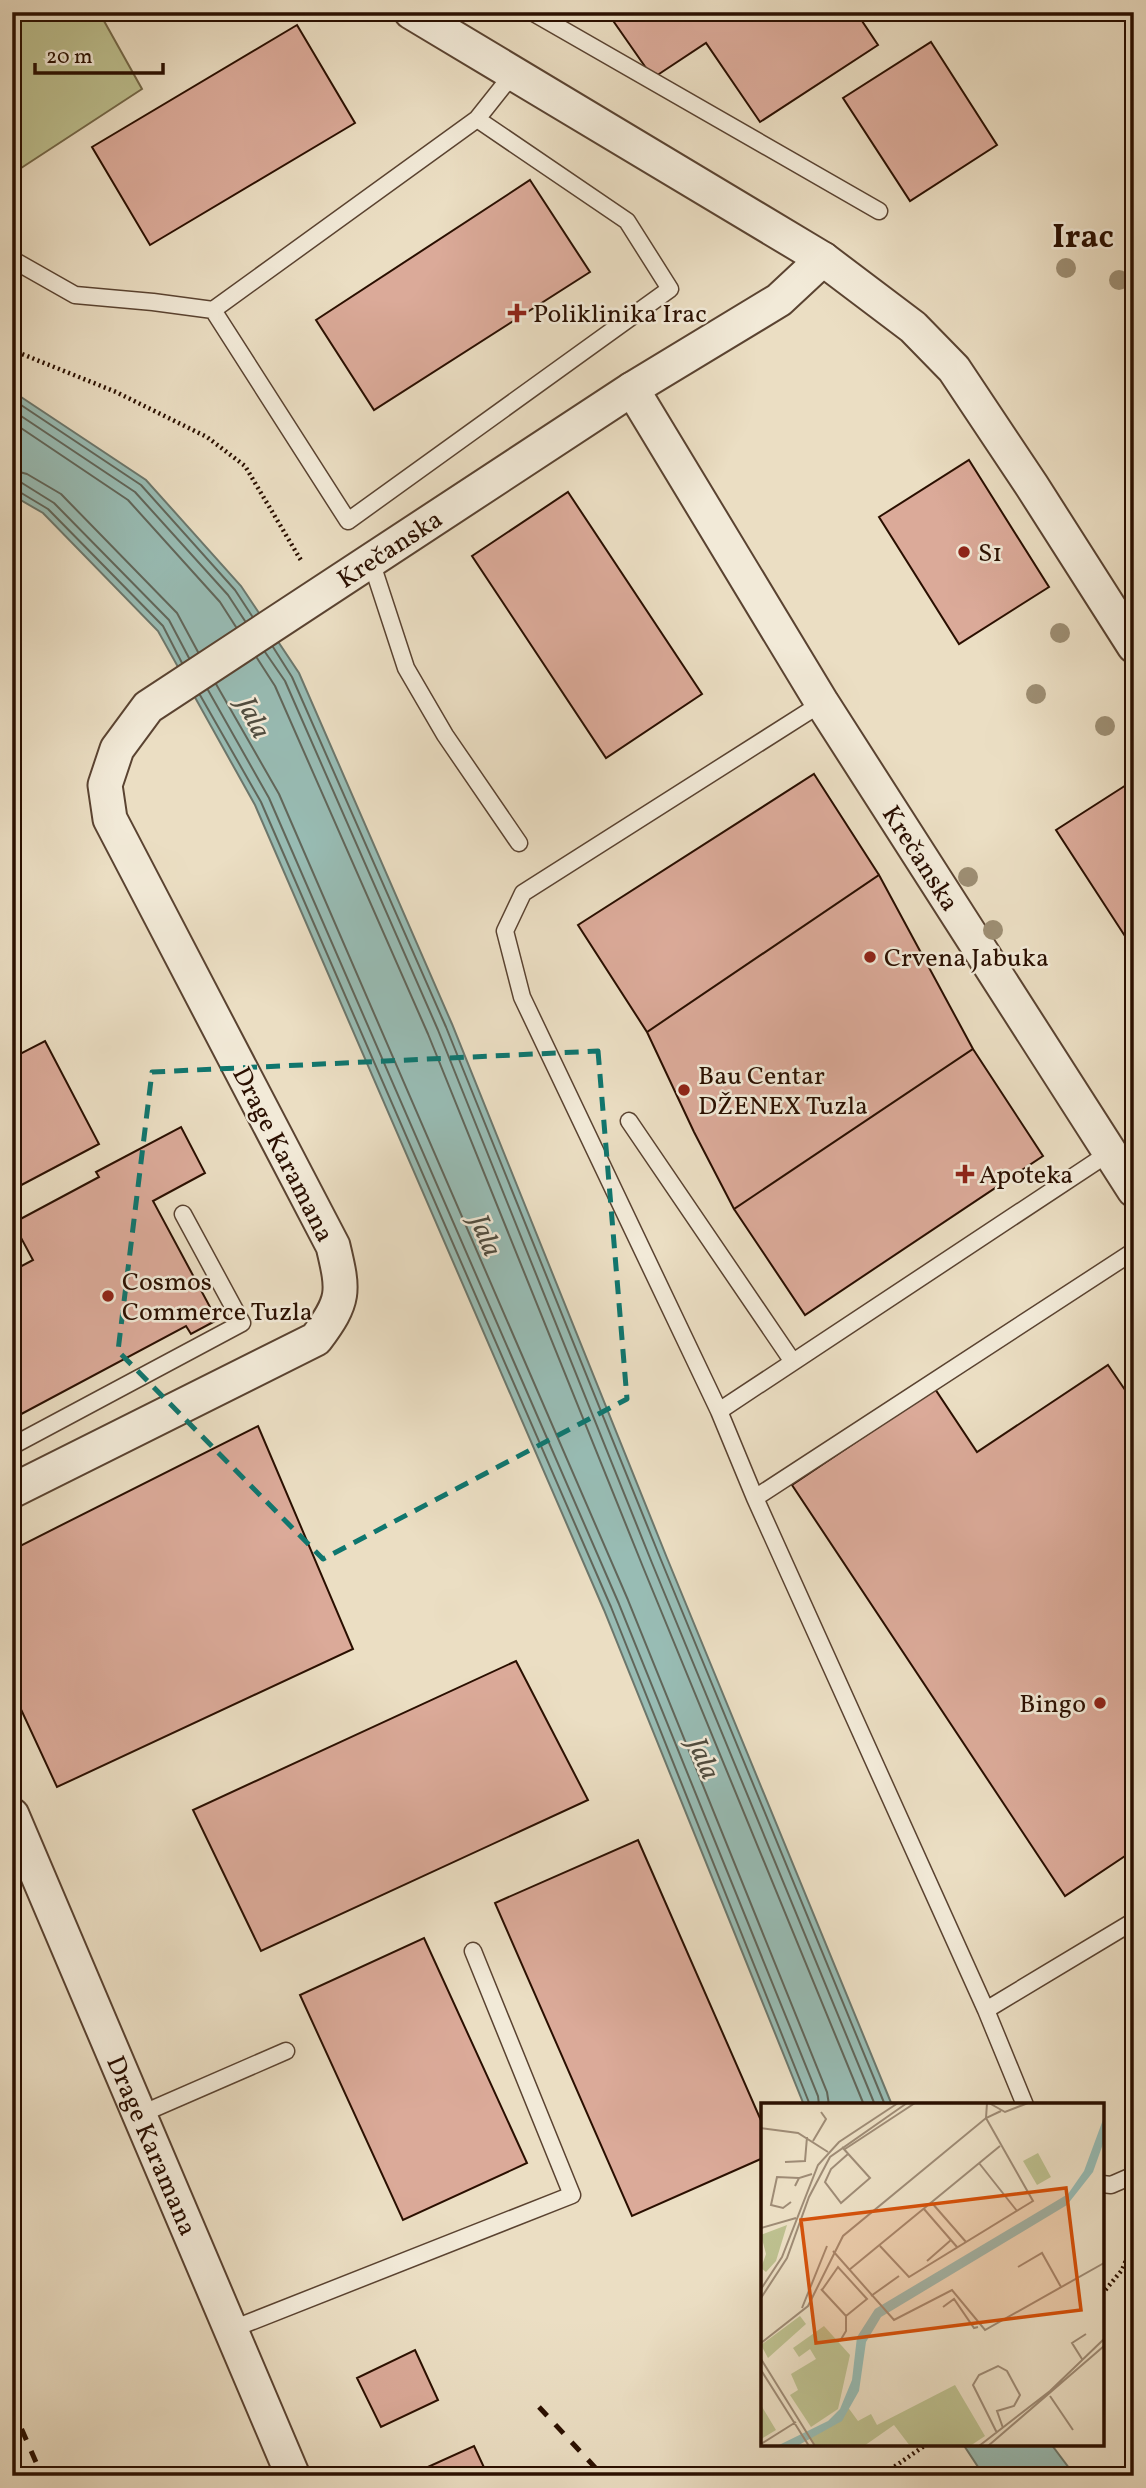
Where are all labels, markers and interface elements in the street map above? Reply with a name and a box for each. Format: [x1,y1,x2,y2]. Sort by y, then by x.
scale bar [35,32,163,76]
text: 20 m [46,43,92,72]
district label: Irac [1052,216,1114,262]
place label: Poliklinika Irac [533,297,707,333]
marker: Poliklinika Irac [507,303,527,323]
street label: Krečanska [331,502,450,598]
place label: S1 [978,536,1002,572]
marker: S1 [956,544,972,560]
water label: Jala [225,688,279,746]
street label: Krečanska [872,799,967,919]
place label: Crvena Jabuka [884,941,1049,977]
marker: Crvena Jabuka [862,949,878,965]
place label: Bau Centar DŽENEX Tuzla [698,1059,868,1125]
street label: Drage Karamana [222,1061,342,1249]
marker: Bau Centar DŽENEX Tuzla [676,1082,692,1098]
place label: Apoteka [979,1158,1073,1194]
marker: Apoteka [957,1166,973,1182]
water label: Jala [457,1206,511,1263]
place label: Cosmos Commerce Tuzla [122,1265,313,1331]
marker: Cosmos Commerce Tuzla [100,1288,116,1304]
place label: Bingo [1019,1687,1086,1723]
marker: Bingo [1092,1695,1108,1711]
water label: Jala [675,1729,729,1786]
street label: Drage Karamana [96,2051,205,2242]
inset map [761,2103,1104,2446]

